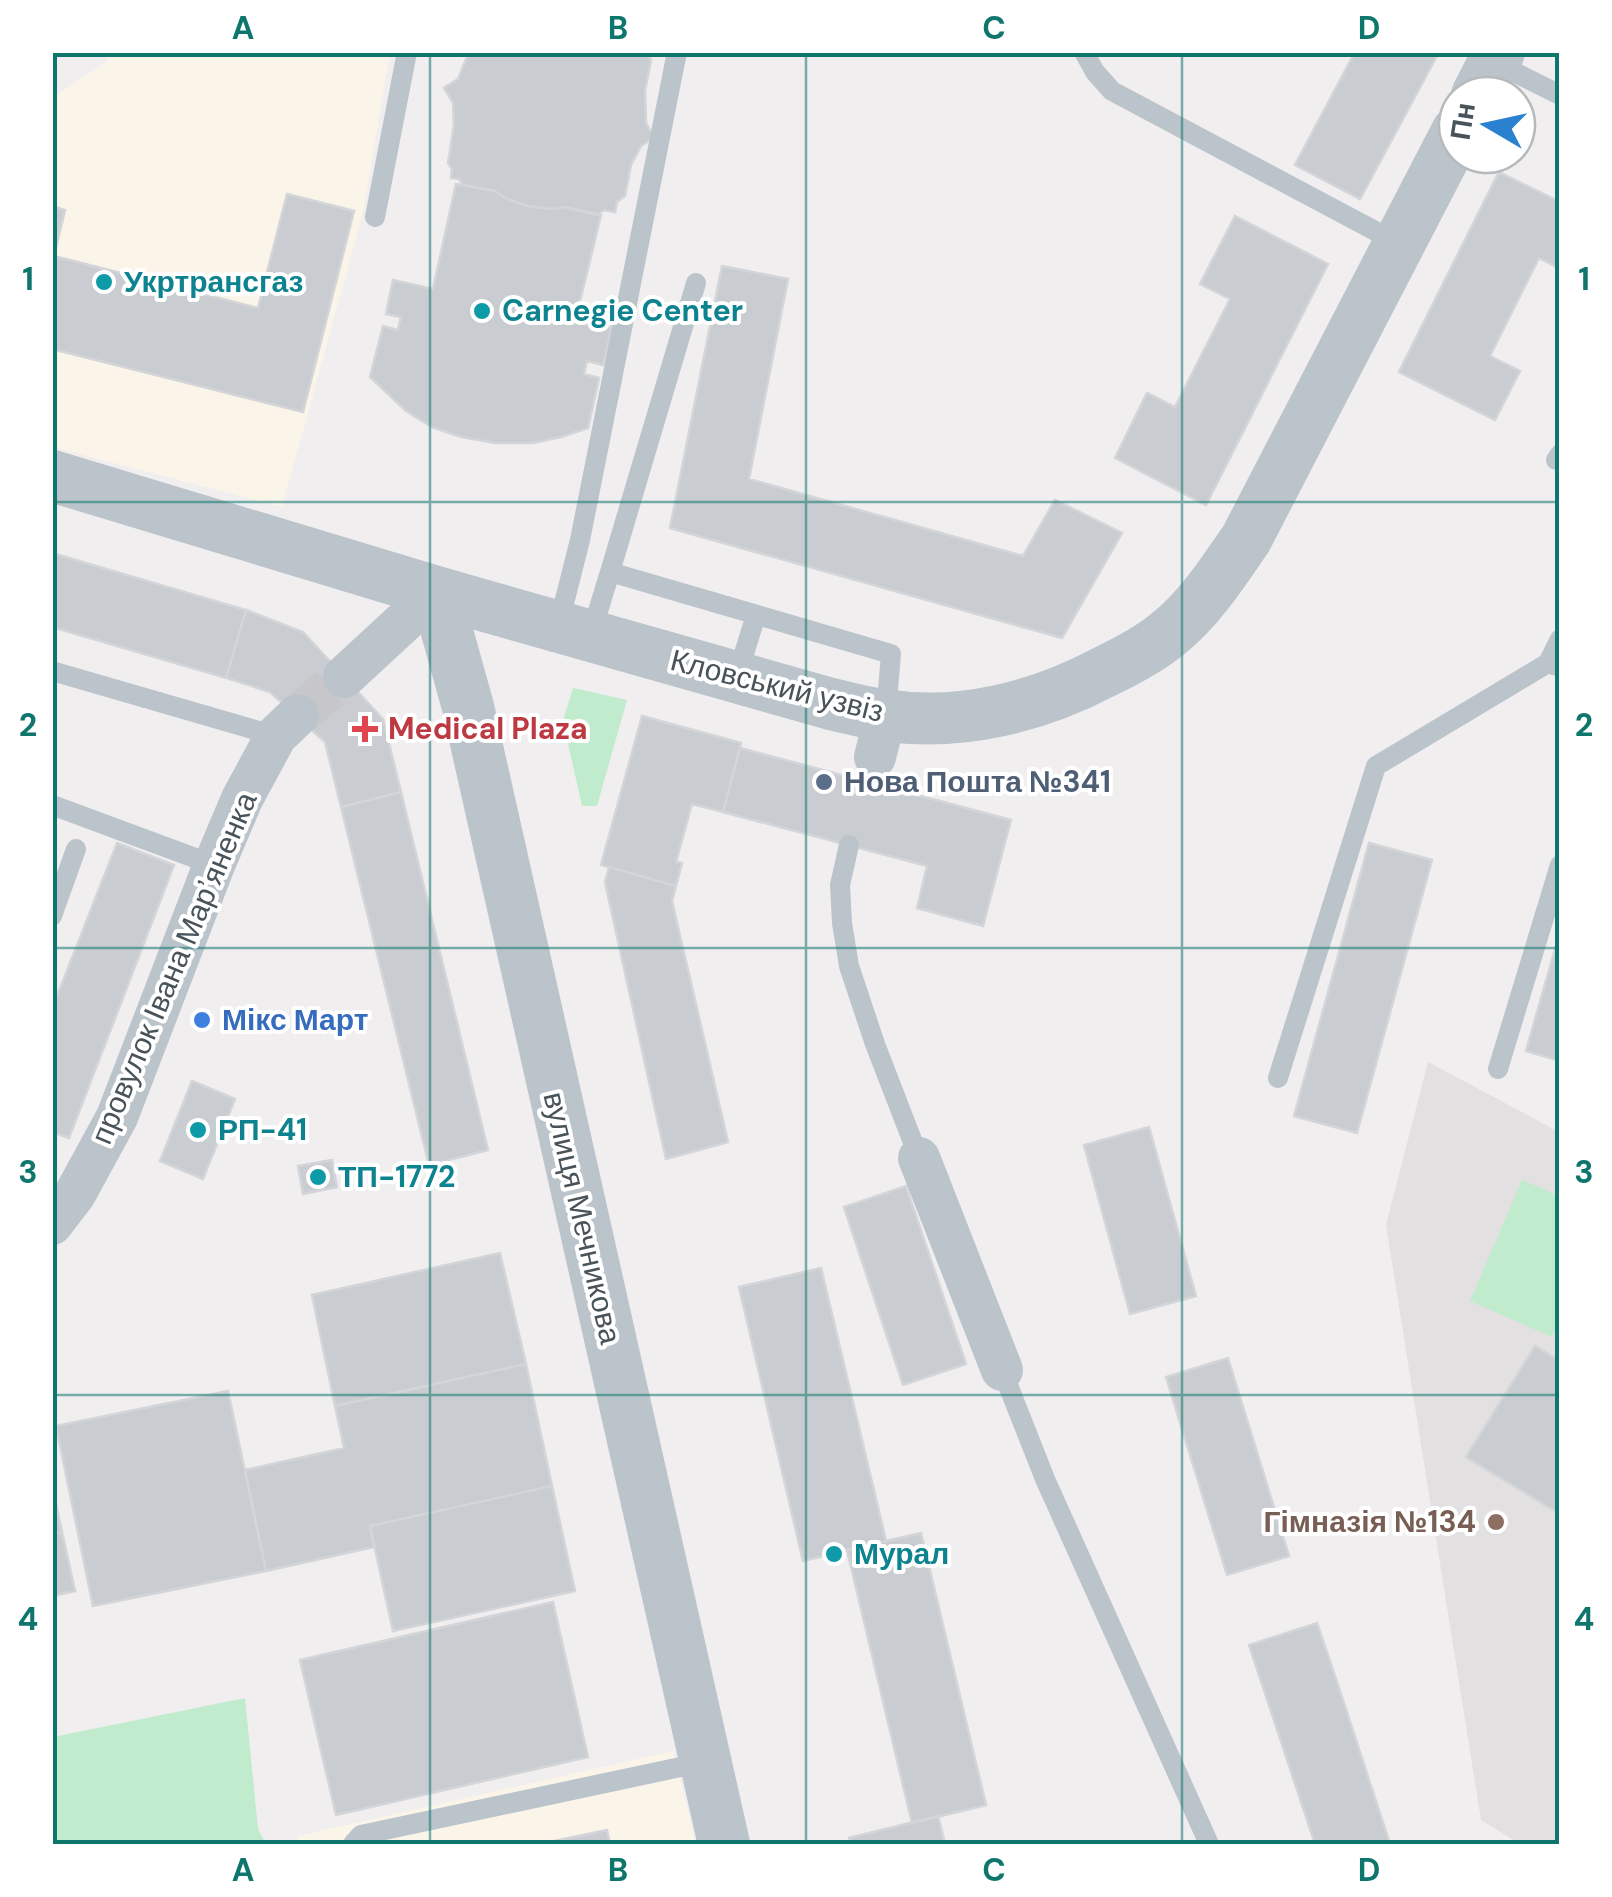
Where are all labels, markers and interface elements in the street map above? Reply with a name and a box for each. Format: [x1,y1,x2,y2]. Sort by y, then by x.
text: A [232,7,254,49]
text: B [608,7,628,49]
text: C [982,7,1006,49]
text: D [1358,7,1380,49]
north arrow [1437,75,1537,175]
text: Пн [1442,100,1484,142]
text: 1 [22,258,34,300]
text: 1 [1578,258,1590,300]
place label: Укртрансгаз [124,262,303,301]
marker: Укртрансгаз [93,271,115,293]
place label: Carnegie Center [502,291,743,330]
marker: Carnegie Center [471,300,493,322]
street label: Кловський узвіз [667,640,888,731]
text: 2 [19,704,37,746]
text: 2 [1575,704,1593,746]
place label: Medical Plaza [388,709,588,748]
marker: Medical Plaza [352,716,378,742]
place label: Нова Пошта №341 [844,762,1111,801]
marker: Нова Пошта №341 [813,771,835,793]
street label: провулок Івана Марʼяненка [82,786,266,1150]
place label: Мікс Март [222,1000,368,1039]
marker: Мікс Март [191,1009,213,1031]
street label: вулиця Мечникова [535,1088,631,1348]
place label: РП-41 [218,1110,307,1149]
marker: РП-41 [187,1119,209,1141]
text: 3 [18,1151,38,1193]
text: 3 [1574,1151,1594,1193]
place label: ТП-1772 [338,1157,455,1196]
marker: ТП-1772 [307,1166,329,1188]
place label: Гімназія №134 [1264,1502,1476,1541]
marker: Гімназія №134 [1485,1511,1507,1533]
place label: Мурал [854,1534,949,1573]
marker: Мурал [823,1543,845,1565]
text: 4 [18,1598,38,1640]
text: 4 [1574,1598,1594,1640]
text: A [232,1849,254,1891]
text: B [608,1849,628,1891]
text: C [982,1849,1006,1891]
text: D [1358,1849,1380,1891]

